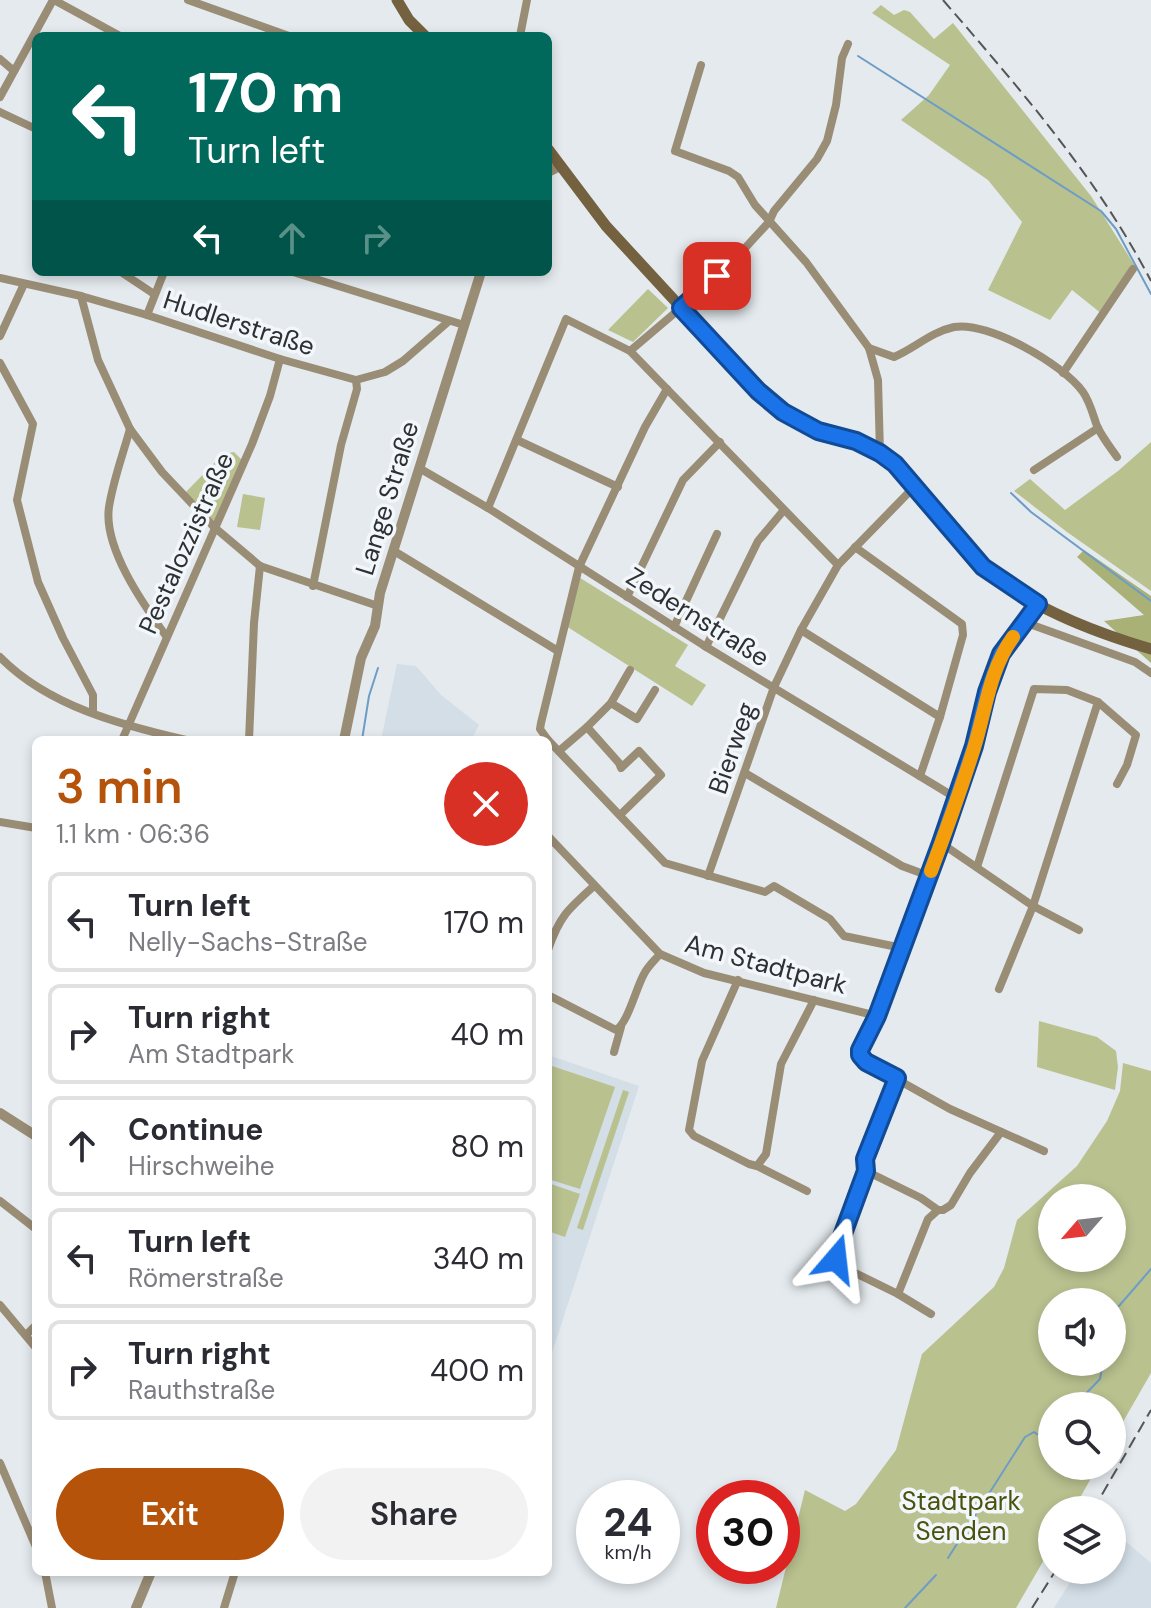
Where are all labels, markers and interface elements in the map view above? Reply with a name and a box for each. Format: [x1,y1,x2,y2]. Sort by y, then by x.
text: 170 m [188,56,343,129]
icon: left [56,64,160,168]
text: Turn left [188,127,325,174]
icon: left [186,216,230,260]
icon: ahead [270,216,314,260]
icon: right [354,216,398,260]
pin [683,242,751,310]
icon: arrive [695,254,739,298]
street label: Hudlerstraße [159,283,319,363]
street label: Lange Straße [347,417,427,579]
street label: Pestalozzistraße [131,447,241,639]
street label: Zedernstraße [620,560,776,674]
street label: Bierweg [700,698,764,798]
text: 3 min [56,755,183,818]
button: close [444,762,528,846]
text: 1.1 km · 06:36 [56,817,210,851]
text: Turn left [128,886,251,925]
icon: left [60,900,104,944]
text: 170 m [444,903,524,942]
text: Nelly-Sachs-Straße [128,925,368,959]
street label: Am Stadtpark [681,926,851,1002]
text: Turn right [128,998,271,1037]
icon: right [60,1012,104,1056]
text: 40 m [451,1015,524,1054]
text: Am Stadtpark [128,1037,294,1071]
text: Continue [128,1110,263,1149]
icon: ahead [60,1124,104,1168]
text: 80 m [451,1127,524,1166]
text: Hirschweihe [128,1149,275,1183]
north arrow [1038,1184,1126,1272]
map controls [1038,1184,1126,1584]
position arrow [794,1217,878,1301]
text: Turn left [128,1222,251,1261]
icon: left [60,1236,104,1280]
text: 340 m [433,1239,524,1278]
text: Römerstraße [128,1261,284,1295]
button: sound [1038,1288,1126,1376]
text: Turn right [128,1334,271,1373]
icon: right [60,1348,104,1392]
text: 400 m [430,1351,524,1390]
text: Rauthstraße [128,1373,275,1407]
button: search [1038,1392,1126,1480]
button: Exit [56,1468,284,1560]
button: Share [300,1468,528,1560]
speed limit sign: 30 [696,1480,800,1584]
park label: Stadtpark Senden [901,1484,1021,1548]
text: 24 [604,1496,652,1548]
button: layers [1038,1496,1126,1584]
text: km/h [604,1539,652,1565]

